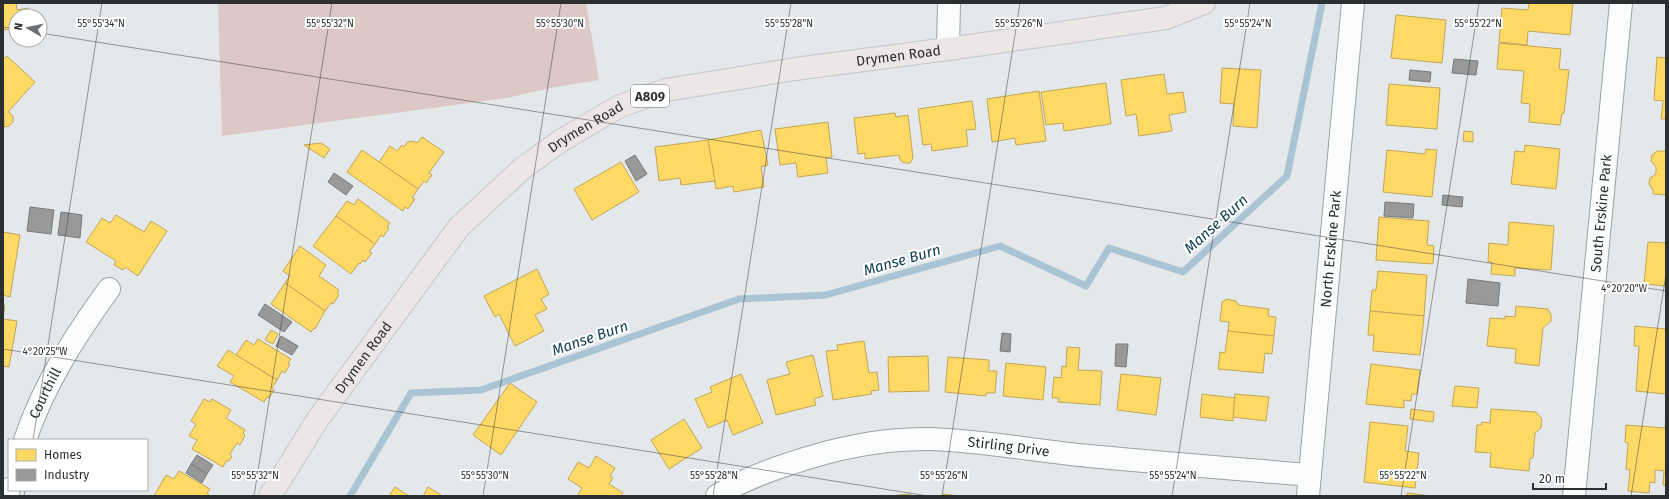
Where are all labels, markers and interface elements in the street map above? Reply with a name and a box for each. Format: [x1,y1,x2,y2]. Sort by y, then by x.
north arrow [8,8,48,48]
text: 55°55'34"N [77,18,125,30]
text: 55°55'32"N [306,18,354,30]
text: 55°55'30"N [536,18,584,30]
text: 55°55'28"N [765,18,813,30]
text: 55°55'26"N [995,18,1043,30]
text: 55°55'24"N [1224,18,1272,30]
text: 55°55'22"N [1454,18,1502,30]
text: N [12,22,26,31]
street label: Drymen Road [855,42,942,70]
road number: A809 [631,85,669,107]
street label: Drymen Road [545,98,627,156]
street label: South Erskine Park [1587,153,1616,273]
street label: North Erskine Park [1317,189,1345,308]
water label: Manse Burn [1180,191,1252,257]
water label: Manse Burn [861,240,943,280]
text: 4°20'20"W [1601,283,1648,295]
water label: Manse Burn [550,317,630,359]
street label: Drymen Road [331,318,396,397]
text: 4°20'25"W [22,346,68,358]
street label: Courthill [26,365,65,421]
street label: Stirling Drive [967,434,1050,460]
legend [8,439,148,491]
text: Homes [44,448,82,462]
scale bar [1533,465,1606,491]
text: Industry [44,468,89,482]
text: 55°55'32"N [231,470,279,482]
text: 55°55'30"N [461,470,509,482]
text: 55°55'28"N [690,470,738,482]
text: 55°55'26"N [920,470,968,482]
text: 55°55'24"N [1149,470,1197,482]
text: 55°55'22"N [1379,470,1427,482]
text: 20 m [1539,472,1565,486]

